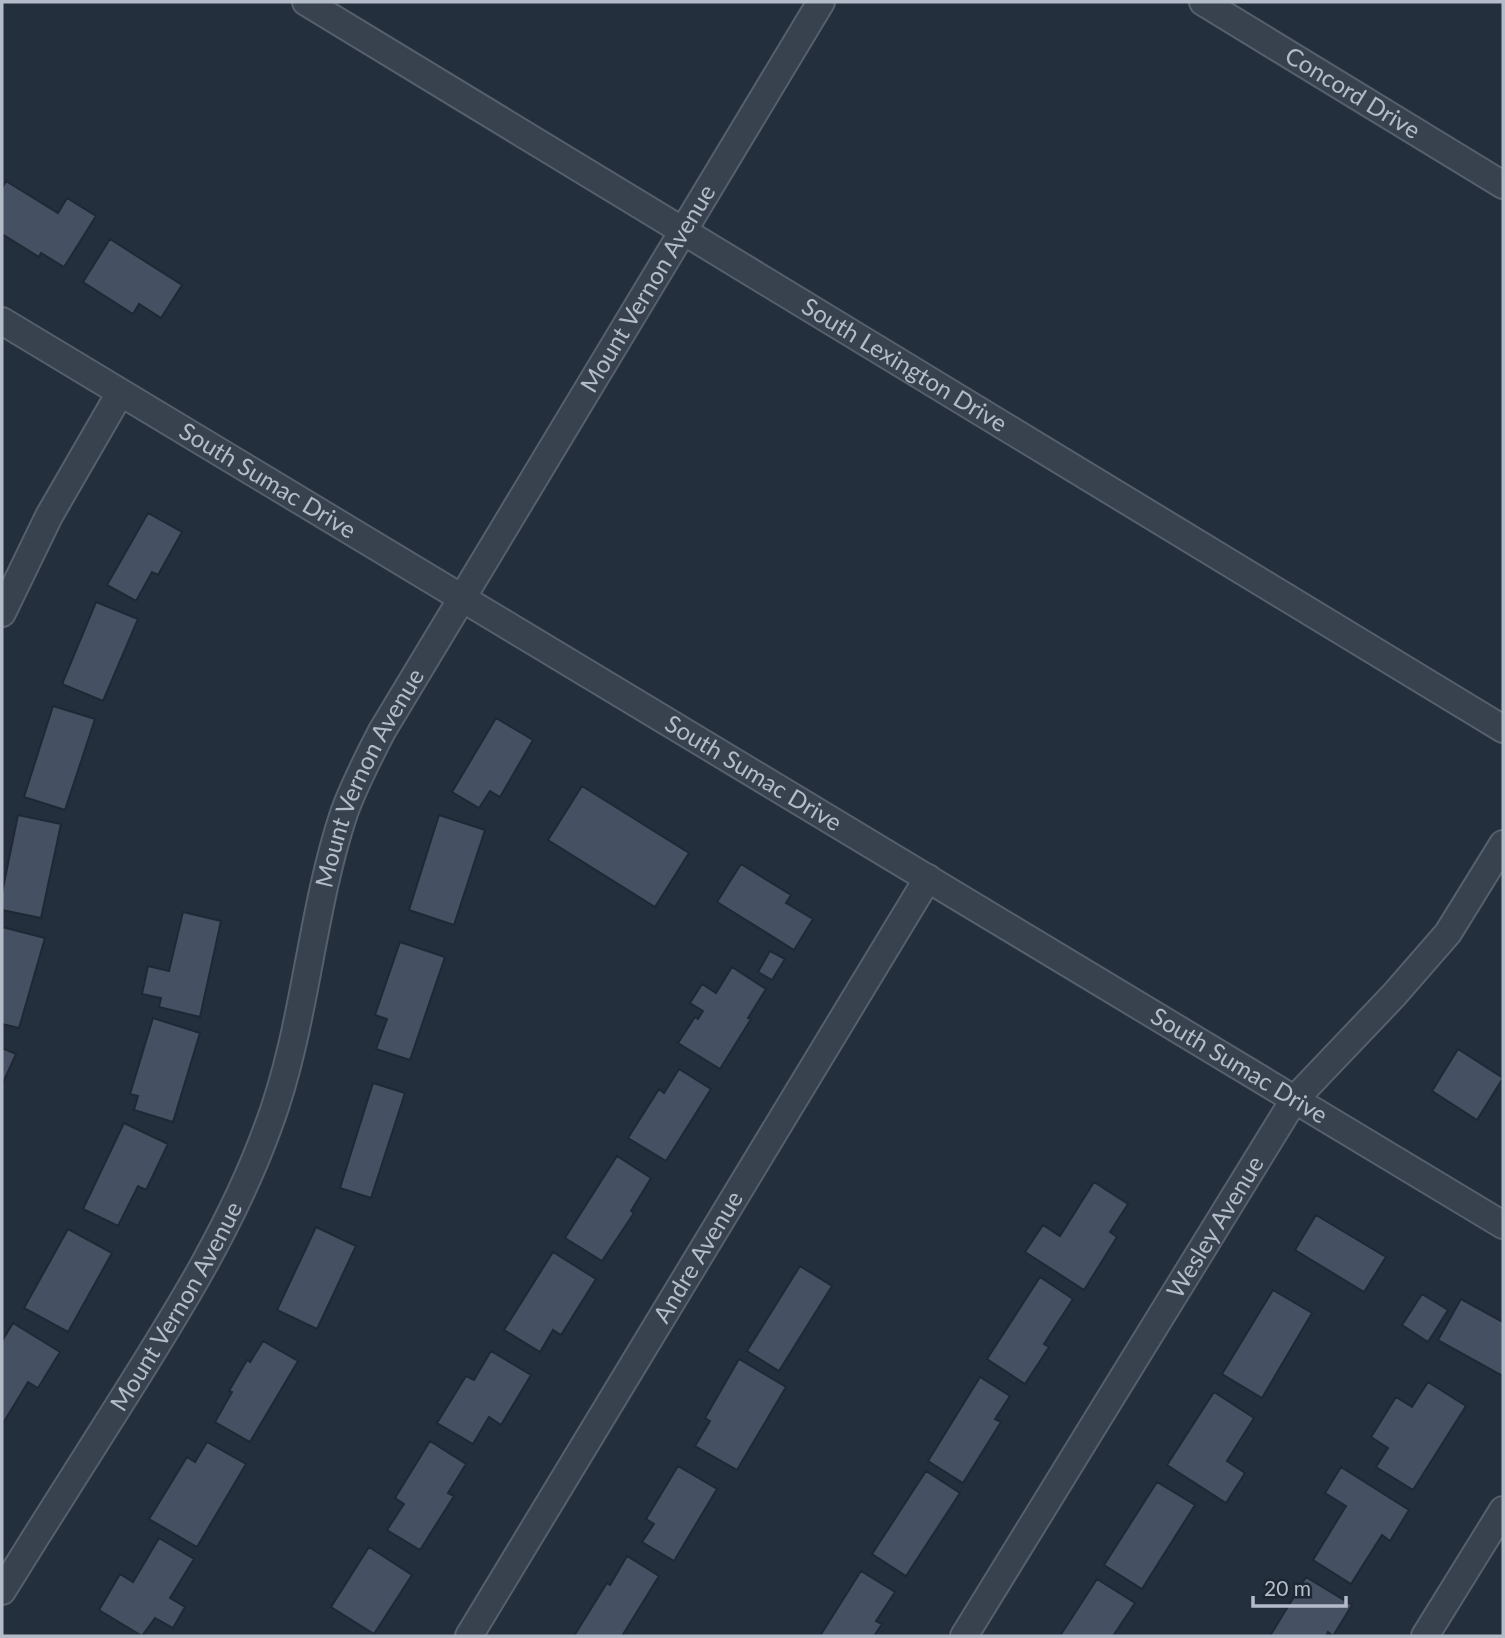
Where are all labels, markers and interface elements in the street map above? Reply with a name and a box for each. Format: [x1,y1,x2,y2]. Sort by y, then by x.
street label: Concord Drive [1280,40,1426,144]
street label: Mount Vernon Avenue [573,179,721,397]
street label: South Lexington Drive [797,291,1013,437]
street label: South Sumac Drive [175,415,362,544]
street label: Mount Vernon Avenue [308,663,429,890]
street label: South Sumac Drive [661,708,848,836]
street label: South Sumac Drive [1146,1000,1333,1129]
street label: Wesley Avenue [1160,1150,1269,1303]
street label: Andre Avenue [646,1185,748,1327]
street label: Mount Vernon Avenue [103,1197,247,1416]
scale bar [1253,1564,1346,1608]
text: 20 m [1264,1575,1311,1600]

